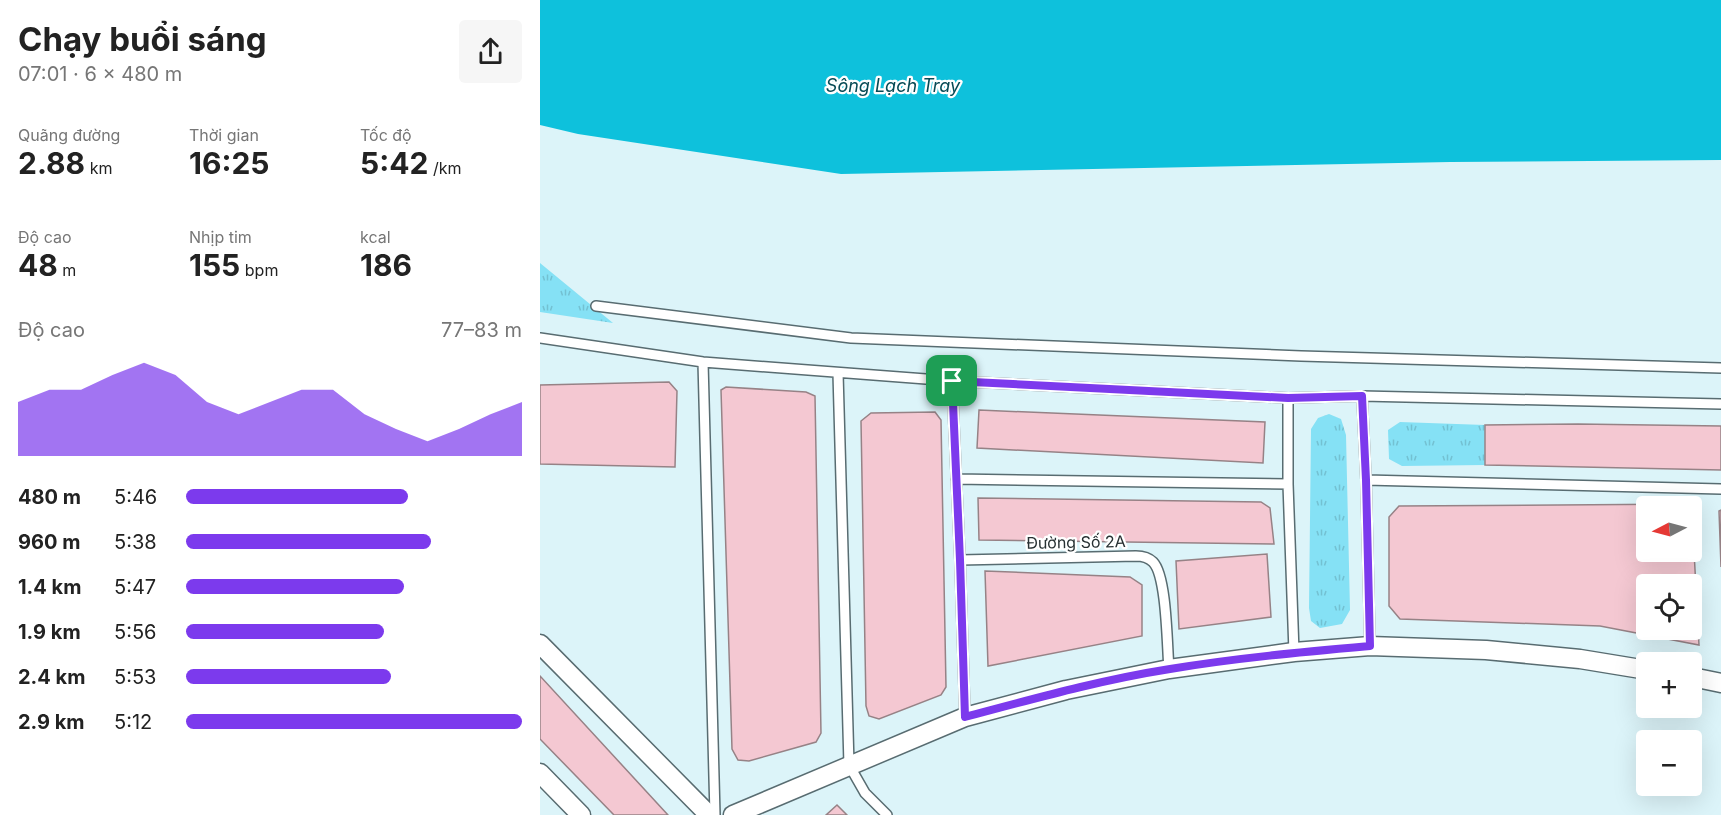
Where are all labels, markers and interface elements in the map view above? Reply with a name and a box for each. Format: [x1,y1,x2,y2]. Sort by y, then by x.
text: Chạy buổi sáng [18,19,267,59]
button: share [459,20,522,83]
text: 07:01 · 6 × 480 m [18,62,182,86]
water label: Sông Lạch Tray [826,75,961,96]
text: Quãng đường [18,125,120,145]
text: Thời gian [189,125,259,145]
text: Tốc độ [360,125,412,145]
text: 2.88 [18,145,85,181]
text: 16:25 [189,145,270,181]
text: 5:42 [360,145,428,181]
text: km [85,158,112,178]
text: /km [428,158,461,178]
text: Độ cao [18,227,72,247]
text: Nhịp tim [189,227,252,247]
text: kcal [360,227,391,247]
text: 48 [18,247,58,283]
text: 155 [189,247,240,283]
text: 186 [360,247,412,283]
text: m [58,260,76,280]
text: bpm [240,260,278,280]
text: Độ cao [18,318,85,342]
text: 77–83 m [441,318,522,342]
pin [926,355,977,406]
icon: arrive [935,364,968,397]
text: 480 m [18,485,81,509]
text: 5:46 [114,485,157,509]
north arrow [1636,496,1702,562]
map controls [1636,496,1702,796]
text: 960 m [18,530,80,554]
text: 5:38 [114,530,157,554]
street label: Đường Số 2A [1026,531,1126,553]
button: locate [1636,574,1702,640]
text: 1.4 km [18,575,81,599]
text: 5:47 [114,575,156,599]
text: 1.9 km [18,620,81,644]
text: 5:56 [114,620,156,644]
button: + [1636,652,1702,718]
text: 2.4 km [18,665,85,689]
text: 5:53 [114,665,156,689]
text: 2.9 km [18,710,85,734]
text: 5:12 [114,710,152,734]
button: − [1636,730,1702,796]

